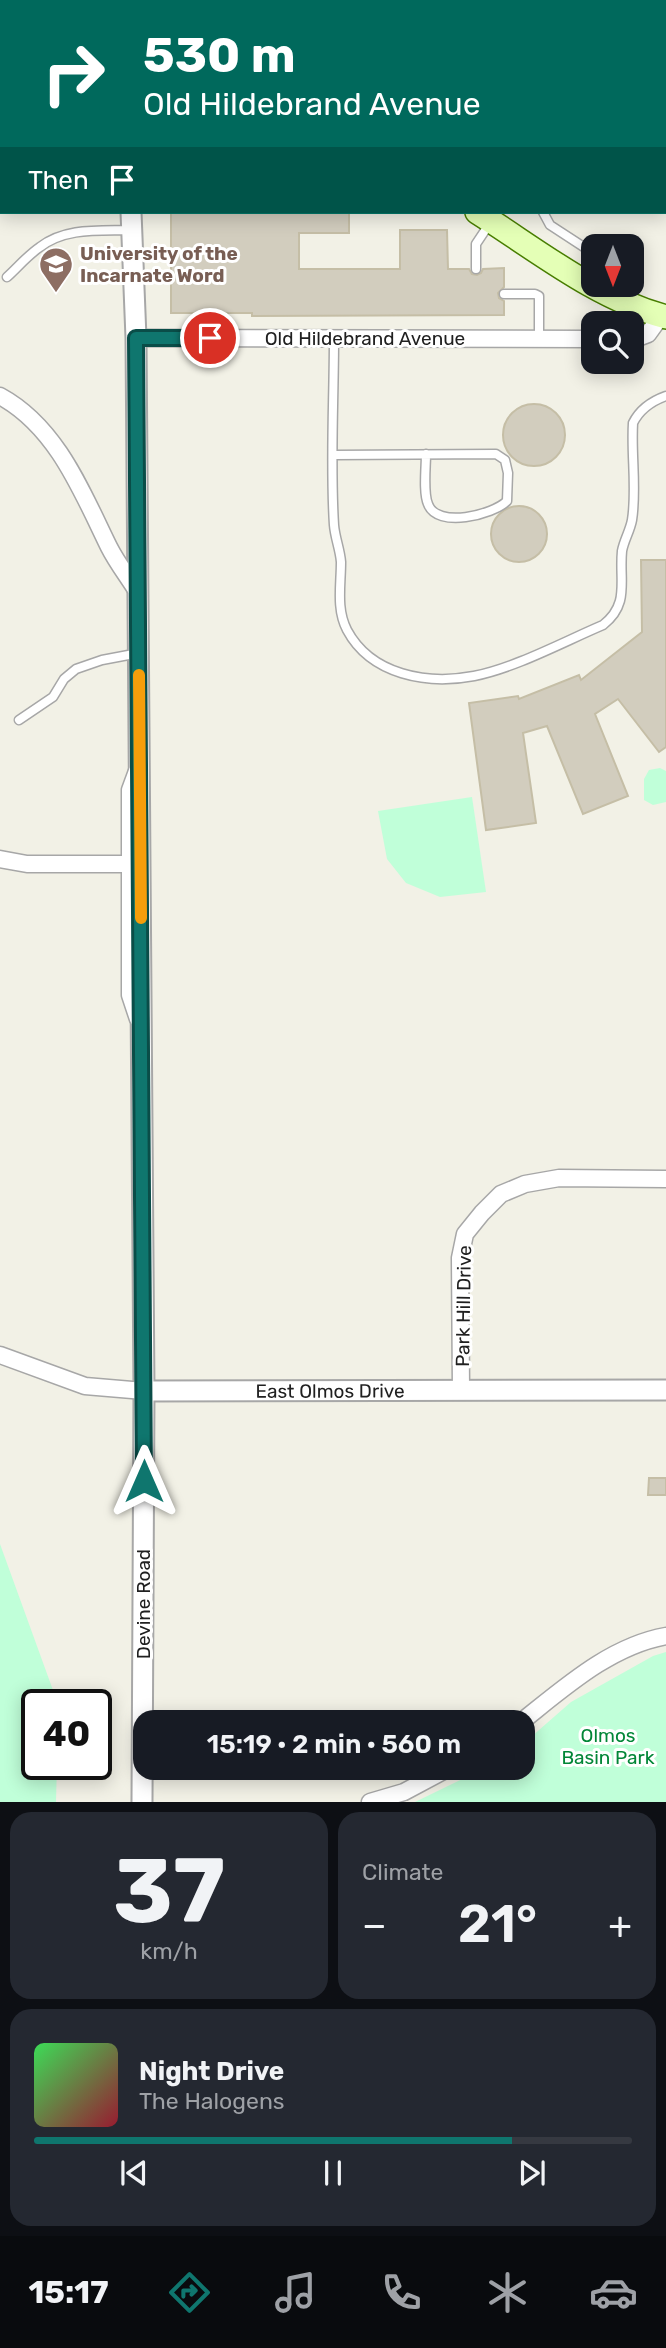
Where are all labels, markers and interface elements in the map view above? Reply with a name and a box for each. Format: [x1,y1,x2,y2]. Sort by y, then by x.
text: 530 m [143,26,296,84]
icon: right [28,28,119,119]
text: Old Hildebrand Avenue [143,85,481,123]
icon: arrive [103,161,141,199]
text: Then [28,165,89,196]
north arrow [581,234,644,298]
map controls [581,234,644,374]
place label: University of the Incarnate Word [80,242,238,287]
school or university icon: University of the Incarnate Word [37,245,75,294]
pin [180,308,240,368]
button: search [581,311,644,374]
icon: arrive [191,319,229,357]
street label: Old Hildebrand Avenue [265,327,465,350]
street label: Park Hill Drive [451,1245,476,1367]
street label: East Olmos Drive [255,1380,405,1403]
position arrow [107,1444,181,1518]
street label: Devine Road [132,1549,155,1659]
speed limit sign: 40 [21,1689,112,1780]
park label: Olmos Basin Park [561,1724,655,1769]
text: 15:19 · 2 min · 560 m [207,1729,461,1760]
text: 37 [113,1837,225,1945]
text: Climate [362,1858,443,1886]
text: 21° [458,1893,537,1955]
text: − [362,1902,387,1948]
text: + [608,1902,632,1948]
text: km/h [140,1937,198,1965]
text: Night Drive [139,2056,284,2087]
text: The Halogens [139,2087,285,2115]
icon: previous [115,2154,153,2192]
icon: pause [314,2154,352,2192]
icon: next [513,2154,551,2192]
icon: directions [165,2268,214,2317]
icon: music [271,2268,320,2317]
icon: phone [377,2268,426,2317]
icon: climate [483,2268,532,2317]
icon: car [589,2268,638,2317]
text: 15:17 [28,2273,109,2311]

